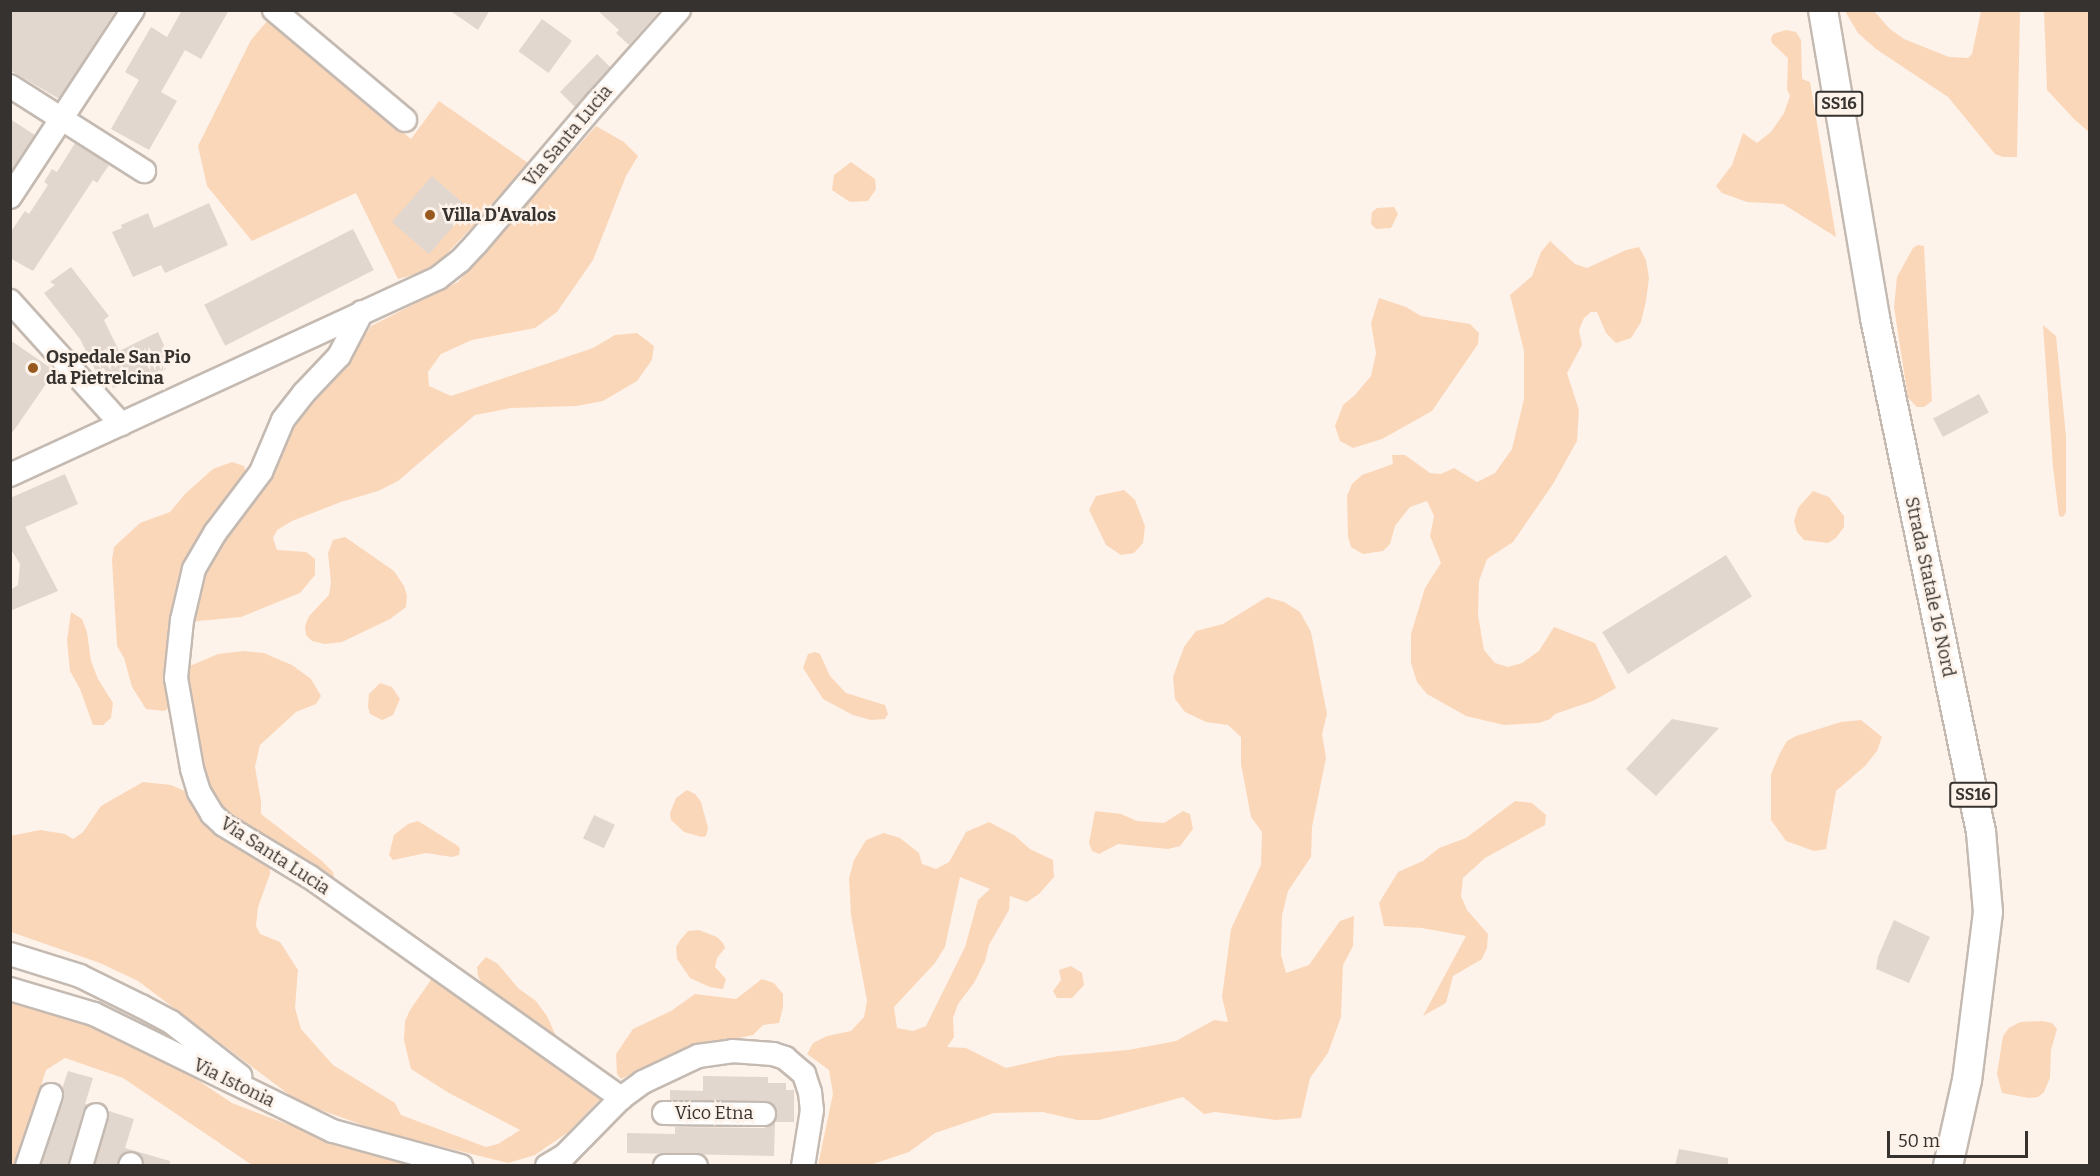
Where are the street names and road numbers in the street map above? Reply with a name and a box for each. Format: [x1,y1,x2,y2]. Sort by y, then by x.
street label: Via Santa Lucia [519,81,617,191]
road number: SS16 [1815,91,1863,117]
street label: Strada Statale 16 Nord [1900,495,1960,679]
road number: SS16 [1949,782,1997,808]
street label: Via Santa Lucia [216,813,334,899]
street label: Via Istonia [190,1054,278,1112]
street label: Vico Etna [675,1102,753,1124]

